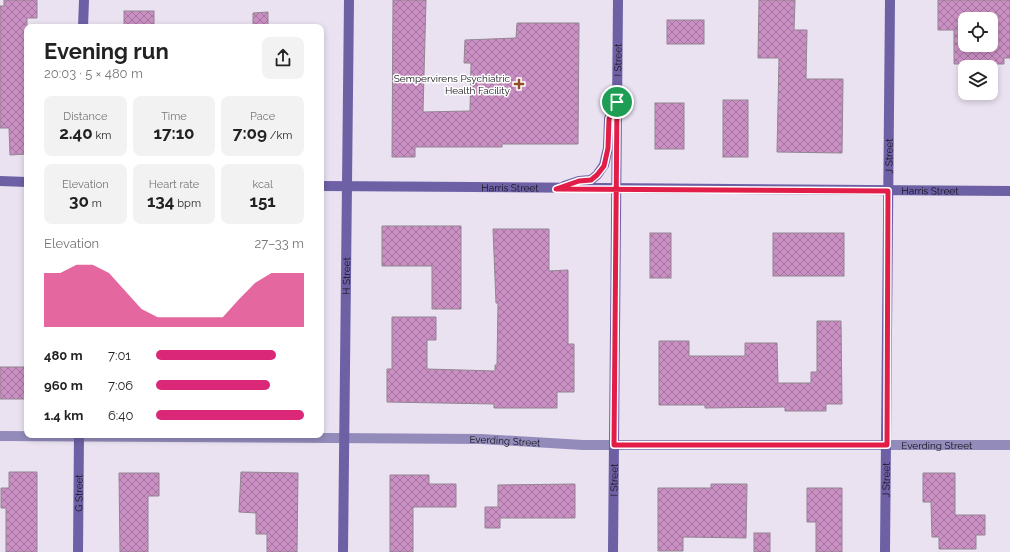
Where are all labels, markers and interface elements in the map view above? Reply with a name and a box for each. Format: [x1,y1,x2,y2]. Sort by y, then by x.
map controls [958,12,998,100]
button: locate [958,12,998,52]
button: share [262,37,304,79]
text: Evening run [44,38,169,64]
street label: I Street [612,43,623,76]
button: layers [958,60,998,100]
text: 20:03 · 5 × 480 m [44,66,143,81]
place label: Sempervirens Psychiatric Health Facility [394,73,511,96]
marker: Sempervirens Psychiatric Health Facility [513,78,525,90]
pin [600,85,634,119]
icon: arrive [606,91,628,113]
text: Distance [63,110,107,123]
text: Time [161,110,187,123]
text: Pace [250,110,275,123]
text: 2.40 [59,123,93,143]
text: 17:10 [154,123,194,143]
text: 7:09 [233,123,267,143]
text: km [93,129,111,142]
text: /km [267,129,292,142]
street label: J Street [883,138,894,174]
text: Elevation [62,178,109,191]
text: Heart rate [149,178,199,191]
text: kcal [252,178,273,191]
street label: Harris Street [481,182,539,193]
street label: Harris Street [901,185,959,196]
text: 30 [69,191,89,211]
text: 134 [147,191,175,211]
text: 151 [250,191,276,211]
text: m [89,197,102,210]
text: bpm [175,197,201,210]
text: Elevation [44,236,99,251]
text: 27–33 m [255,236,304,251]
street label: H Street [340,256,352,295]
text: 480 m [44,348,82,363]
text: 7:01 [108,348,131,363]
text: 960 m [44,378,83,393]
text: 7:06 [108,378,133,393]
text: 1.4 km [44,408,83,423]
text: 6:40 [108,408,133,423]
street label: Everding Street [469,433,541,448]
street label: Everding Street [901,440,973,451]
street label: J Street [880,462,891,498]
street label: I Street [608,463,619,496]
street label: G Street [73,474,84,512]

